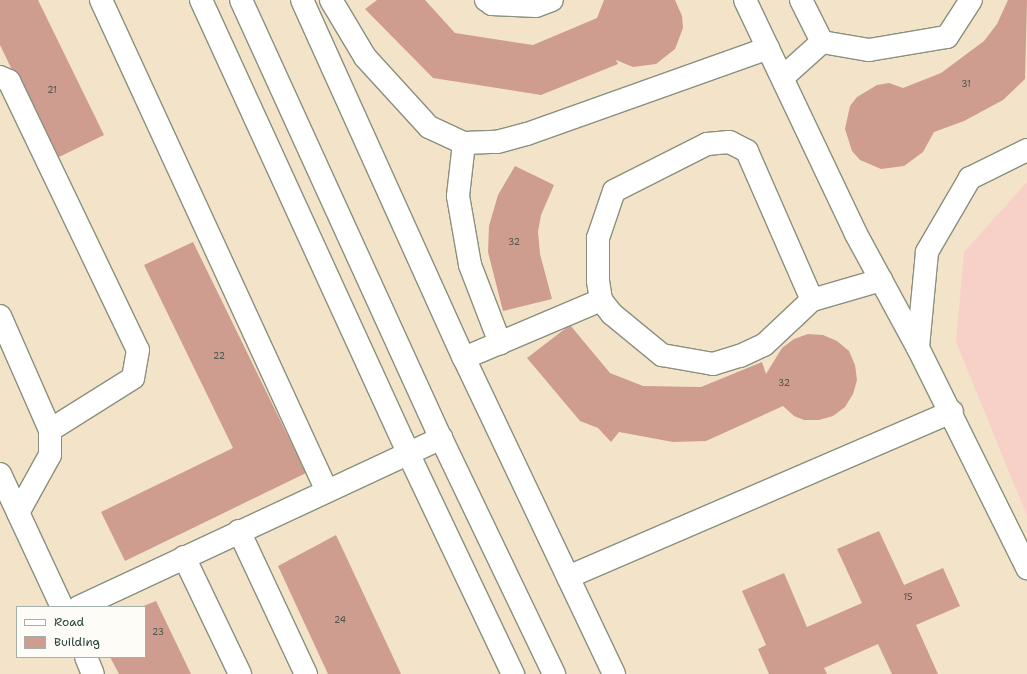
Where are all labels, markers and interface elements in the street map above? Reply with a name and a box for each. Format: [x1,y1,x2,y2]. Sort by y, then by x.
house number: 31 [961,79,971,89]
house number: 21 [47,85,57,95]
house number: 32 [508,237,520,247]
house number: 22 [213,351,225,361]
house number: 32 [778,378,790,388]
house number: 15 [903,592,913,602]
legend [16,606,146,658]
text: Road [54,614,84,630]
house number: 24 [334,615,346,625]
house number: 23 [152,627,164,637]
text: Building [54,634,100,650]

